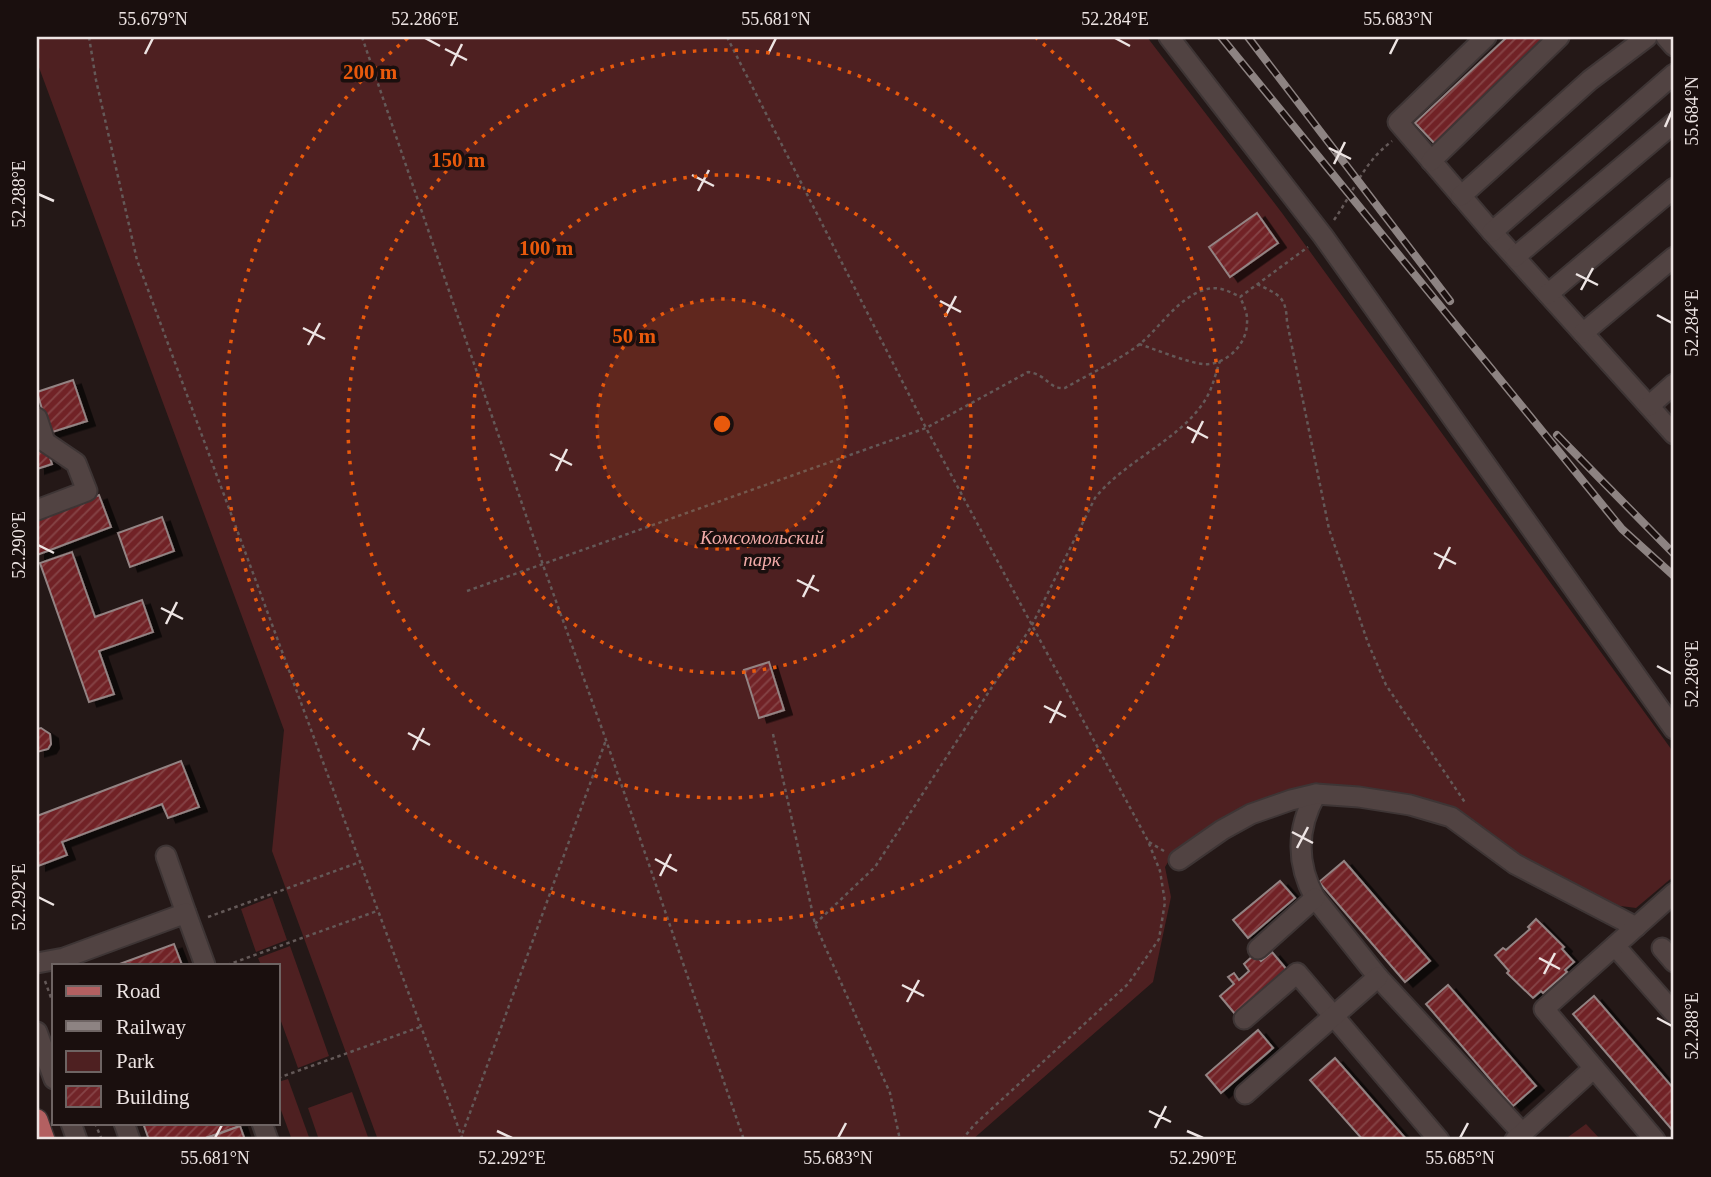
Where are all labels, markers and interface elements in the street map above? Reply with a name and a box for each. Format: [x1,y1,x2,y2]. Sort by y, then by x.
text: 55.679°N [118,9,188,29]
text: 52.286°E [391,9,459,29]
text: 55.681°N [741,9,811,29]
text: 52.284°E [1081,9,1149,29]
text: 55.683°N [1363,9,1433,29]
text: 200 m [343,60,398,84]
text: 55.684°N [1682,76,1702,146]
text: 150 m [431,148,486,172]
text: 52.288°E [9,160,29,228]
text: 100 m [519,236,574,260]
text: 52.284°E [1682,289,1702,357]
text: 50 m [612,324,656,348]
centre of rings [710,412,734,436]
text: 52.290°E [9,511,29,579]
park label: Комсомольский парк [699,527,824,570]
text: 52.286°E [1682,640,1702,708]
text: 52.292°E [9,863,29,931]
legend [52,964,280,1124]
text: Road [116,979,161,1003]
text: 52.288°E [1682,992,1702,1060]
text: Railway [116,1015,186,1039]
text: Park [116,1049,155,1073]
text: Building [116,1085,190,1109]
text: 55.681°N [180,1148,250,1168]
text: 52.292°E [478,1148,546,1168]
text: 55.683°N [803,1148,873,1168]
text: 52.290°E [1169,1148,1237,1168]
text: 55.685°N [1425,1148,1495,1168]

